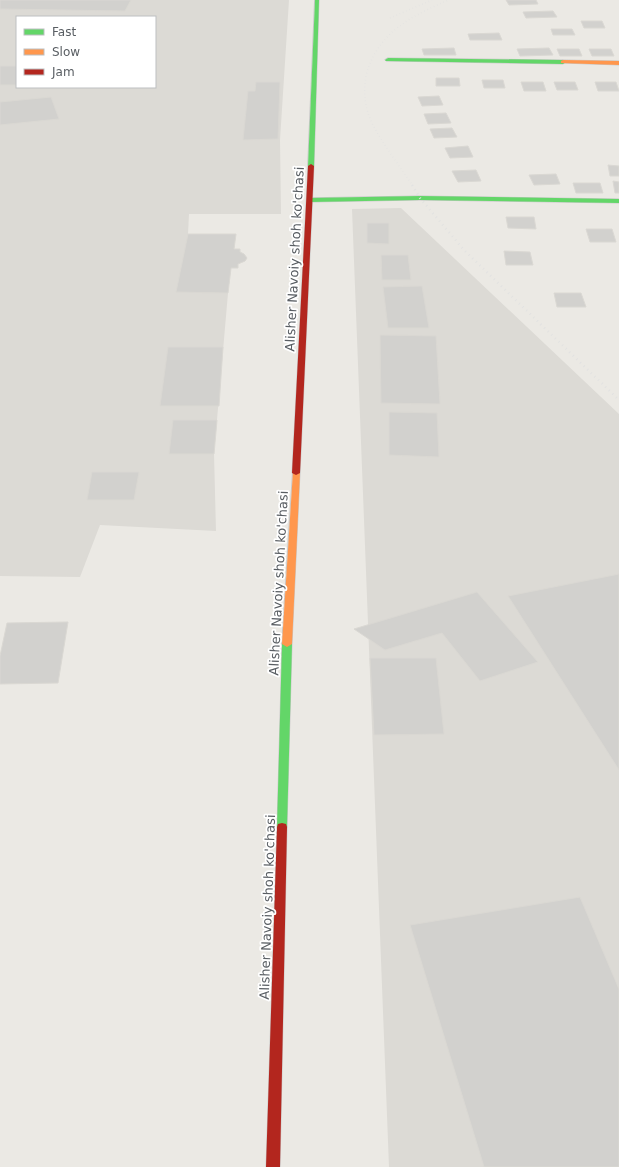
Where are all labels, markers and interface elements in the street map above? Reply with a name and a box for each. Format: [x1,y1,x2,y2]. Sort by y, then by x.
legend [16,16,156,88]
text: Fast [52,25,76,39]
text: Slow [52,45,80,59]
text: Jam [51,65,75,79]
street label: Alisher Navoiy shoh ko'chasi [282,166,307,352]
street label: Alisher Navoiy shoh ko'chasi [266,490,291,676]
street label: Alisher Navoiy shoh ko'chasi [257,814,278,1000]

